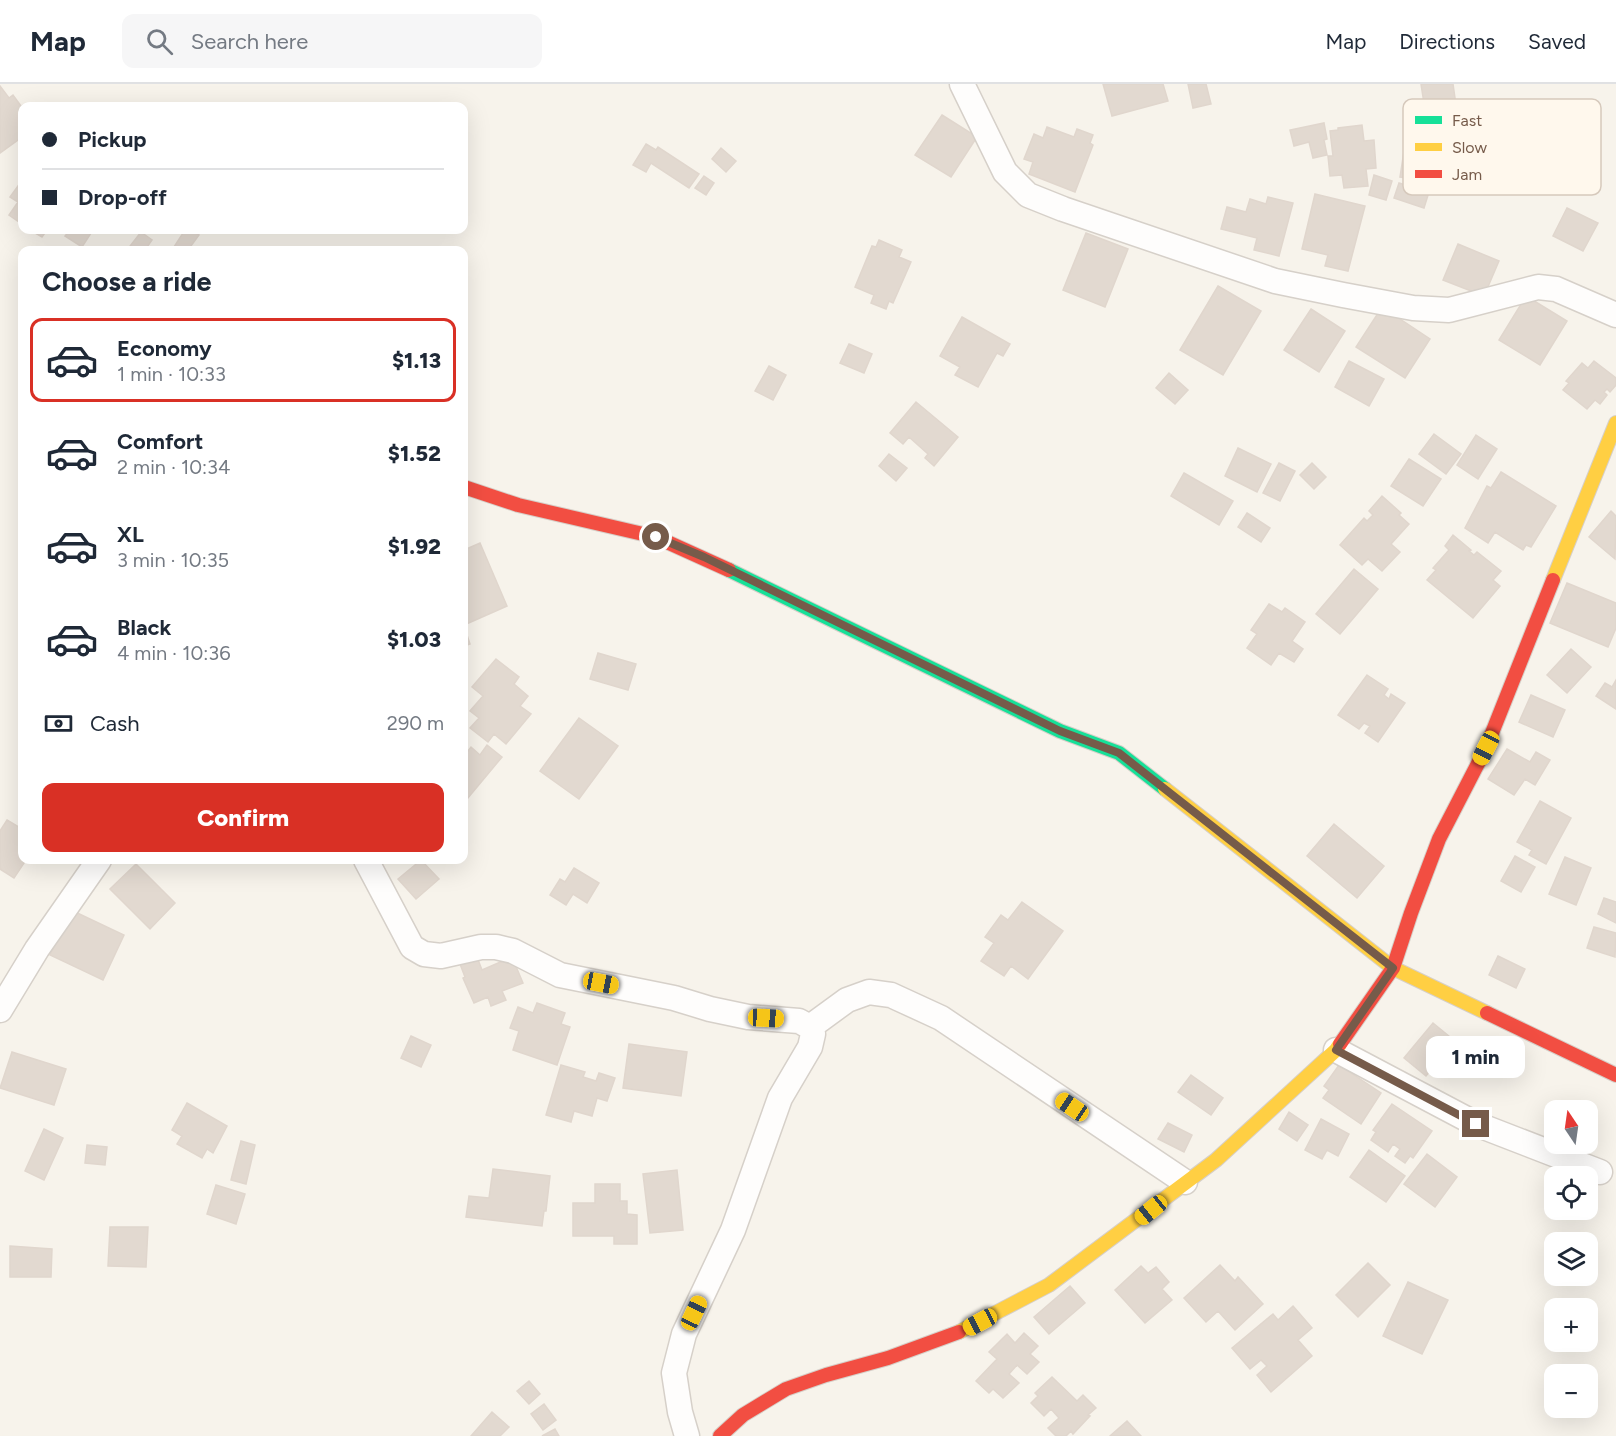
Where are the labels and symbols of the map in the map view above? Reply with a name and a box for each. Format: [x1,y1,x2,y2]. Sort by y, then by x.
legend [1403,99,1601,195]
text: Fast [1452,111,1482,130]
text: Slow [1452,138,1487,157]
text: Jam [1452,165,1482,184]
route start [642,523,669,550]
car [1470,728,1502,768]
car [582,971,620,995]
car [748,1008,784,1028]
callout: 1 min [1426,1037,1526,1079]
car [1052,1089,1092,1125]
north arrow [1544,1100,1598,1154]
route end [1462,1110,1489,1137]
car [1131,1192,1171,1228]
car [678,1293,710,1333]
car [960,1306,1000,1338]

